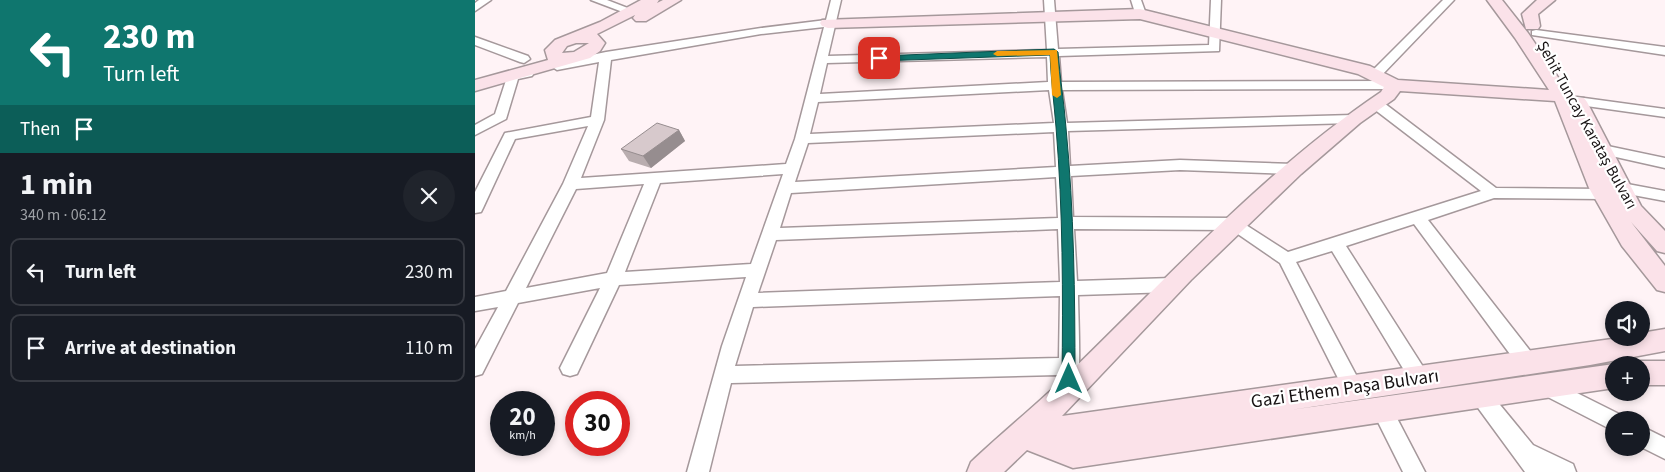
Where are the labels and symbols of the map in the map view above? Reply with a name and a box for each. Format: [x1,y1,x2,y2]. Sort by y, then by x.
pin [858,37,900,79]
street label: Şehit Tuncay Karataş Bulvarı [1532,37,1642,213]
position arrow [1042,352,1094,404]
street label: Gazi Ethem Paşa Bulvarı [1249,362,1441,416]
speed limit sign: 30 [565,391,630,456]

